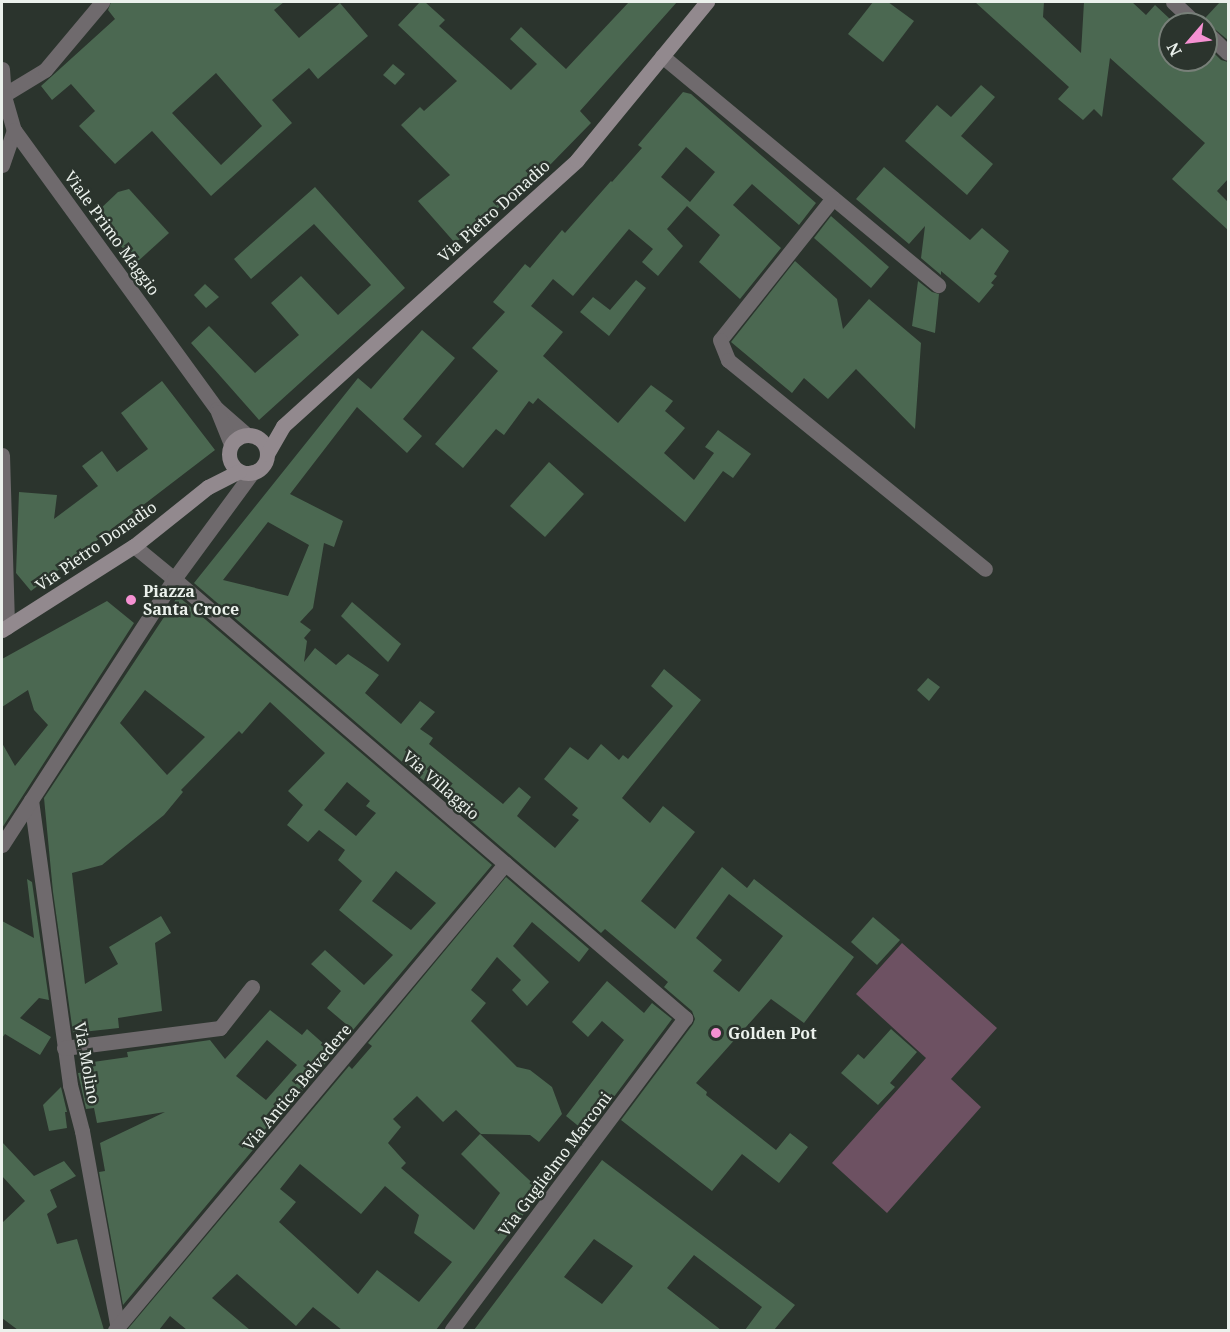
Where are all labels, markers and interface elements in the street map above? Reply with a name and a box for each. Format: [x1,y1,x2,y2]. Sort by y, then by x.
north arrow [1158,12,1218,72]
text: N [1161,39,1187,60]
street label: Via Pietro Donadio [434,156,554,266]
street label: Viale Primo Maggio [60,167,164,299]
street label: Via Pietro Donadio [32,497,160,595]
place label: Piazza Santa Croce [143,581,239,619]
marker: Piazza Santa Croce [124,593,138,607]
street label: Via Villaggio [399,746,483,824]
street label: Via Molino [70,1020,104,1106]
street label: Via Antica Belvedere [239,1020,355,1154]
place label: Golden Pot [728,1023,817,1043]
marker: Golden Pot [709,1026,723,1040]
street label: Via Guglielmo Marconi [495,1088,615,1240]

